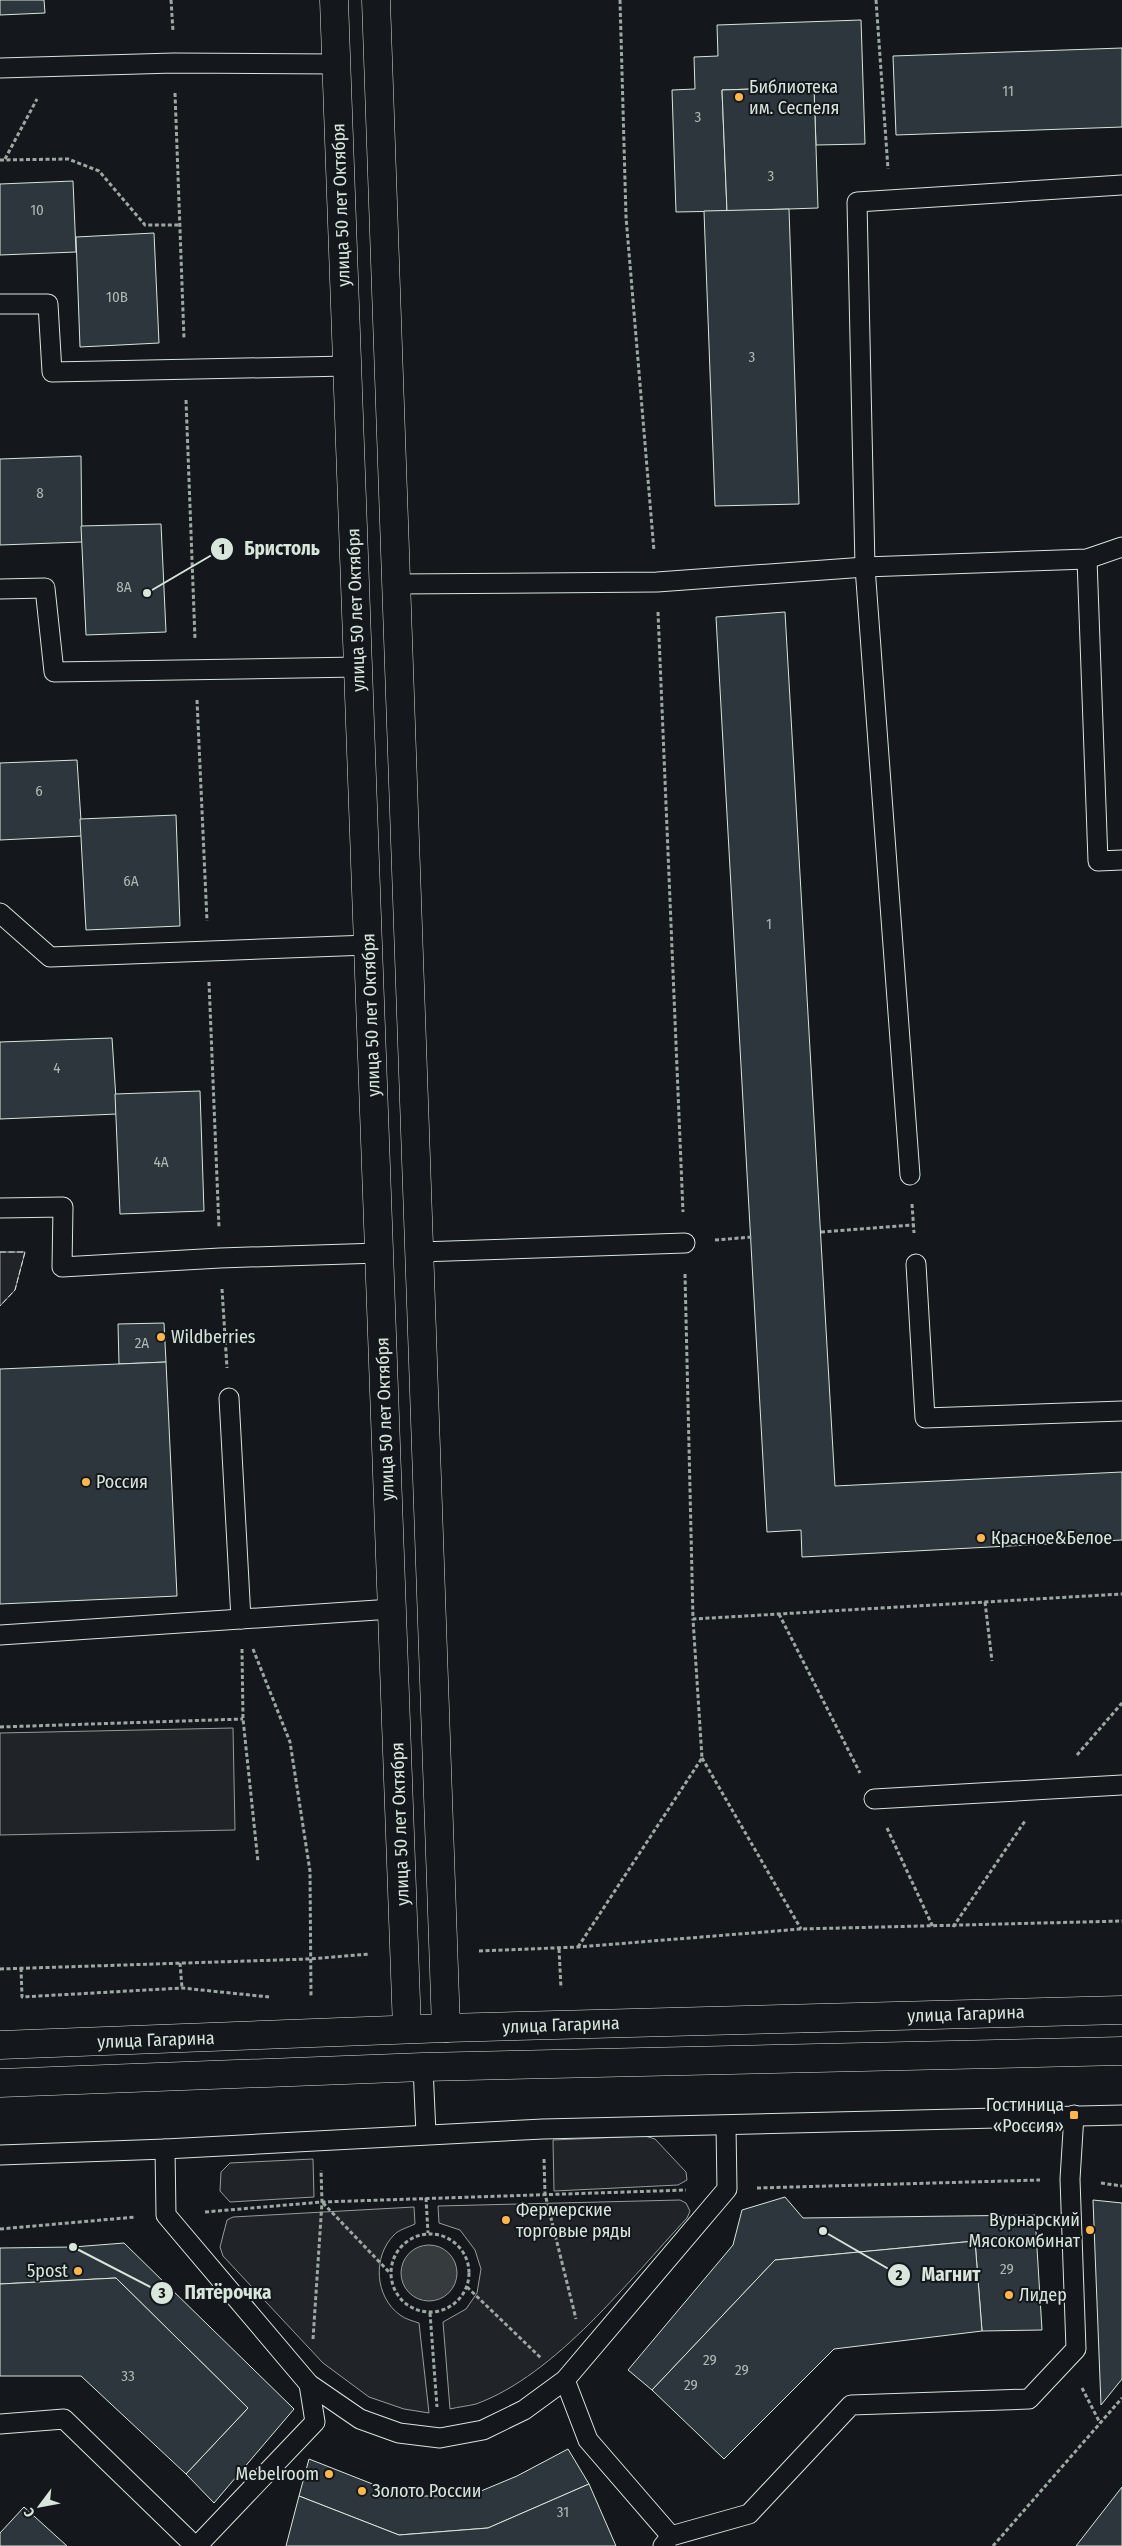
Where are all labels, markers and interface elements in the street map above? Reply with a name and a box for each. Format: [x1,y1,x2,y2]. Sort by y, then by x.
place label: Библиотека им. Сеспеля [749,76,839,119]
house number: 11 [1002,82,1014,100]
marker: Библиотека им. Сеспеля [733,91,745,103]
house number: 3 [695,108,702,126]
street label: улица 50 лет Октября [327,123,355,287]
house number: 3 [768,167,775,185]
house number: 10 [30,201,44,219]
house number: 10В [106,288,128,306]
house number: 3 [749,348,756,366]
house number: 8 [36,484,44,502]
street label: улица 50 лет Октября [342,528,370,692]
callout: Бристоль [209,532,330,566]
text: Бристоль [244,537,320,560]
text: 1 [219,540,225,558]
house number: 8А [116,578,132,596]
house number: 6 [35,782,43,800]
house number: 6А [123,872,139,890]
house number: 1 [766,915,772,933]
street label: улица 50 лет Октября [357,933,385,1097]
house number: 4 [53,1059,61,1077]
house number: 4А [153,1153,169,1171]
place label: Wildberries [171,1326,256,1348]
marker: Wildberries [155,1331,167,1343]
house number: 2А [135,1334,149,1352]
street label: улица 50 лет Октября [371,1337,399,1501]
place label: Россия [96,1471,148,1493]
marker: Россия [80,1476,92,1488]
place label: Красное&Белое [991,1527,1112,1549]
marker: Красное&Белое [975,1532,987,1544]
street label: улица 50 лет Октября [386,1742,414,1906]
street label: улица Гагарина [907,2001,1025,2027]
street label: улица Гагарина [502,2012,620,2038]
street label: улица Гагарина [97,2027,215,2053]
place label: Гостиница «Россия» [986,2094,1064,2137]
marker: Гостиница «Россия» [1068,2109,1080,2121]
place label: Фермерские торговые ряды [516,2199,631,2242]
place label: Вурнарский Мясокомбинат [968,2209,1081,2252]
marker: Фермерские торговые ряды [500,2214,512,2226]
marker: Вурнарский Мясокомбинат [1084,2224,1096,2236]
callout: Магнит [887,2258,991,2292]
place label: 5post [27,2260,68,2282]
house number: 29 [1000,2260,1014,2278]
text: Магнит [921,2263,981,2286]
marker: 5post [72,2265,84,2277]
text: 2 [895,2266,903,2284]
callout: Пятёрочка [150,2276,282,2310]
text: Пятёрочка [185,2281,271,2304]
text: 3 [157,2284,166,2302]
place label: Лидер [1019,2284,1067,2306]
marker: Лидер [1003,2289,1015,2301]
house number: 29 [703,2351,717,2369]
house number: 29 [735,2361,749,2379]
house number: 33 [121,2367,135,2385]
house number: 29 [684,2376,698,2394]
place label: Mebelroom [236,2463,319,2485]
marker: Mebelroom [323,2468,335,2480]
place label: Золото России [372,2480,481,2502]
north arrow [15,2481,65,2531]
marker: Золото России [356,2485,368,2497]
house number: 31 [557,2503,569,2521]
text: С [20,2504,39,2520]

